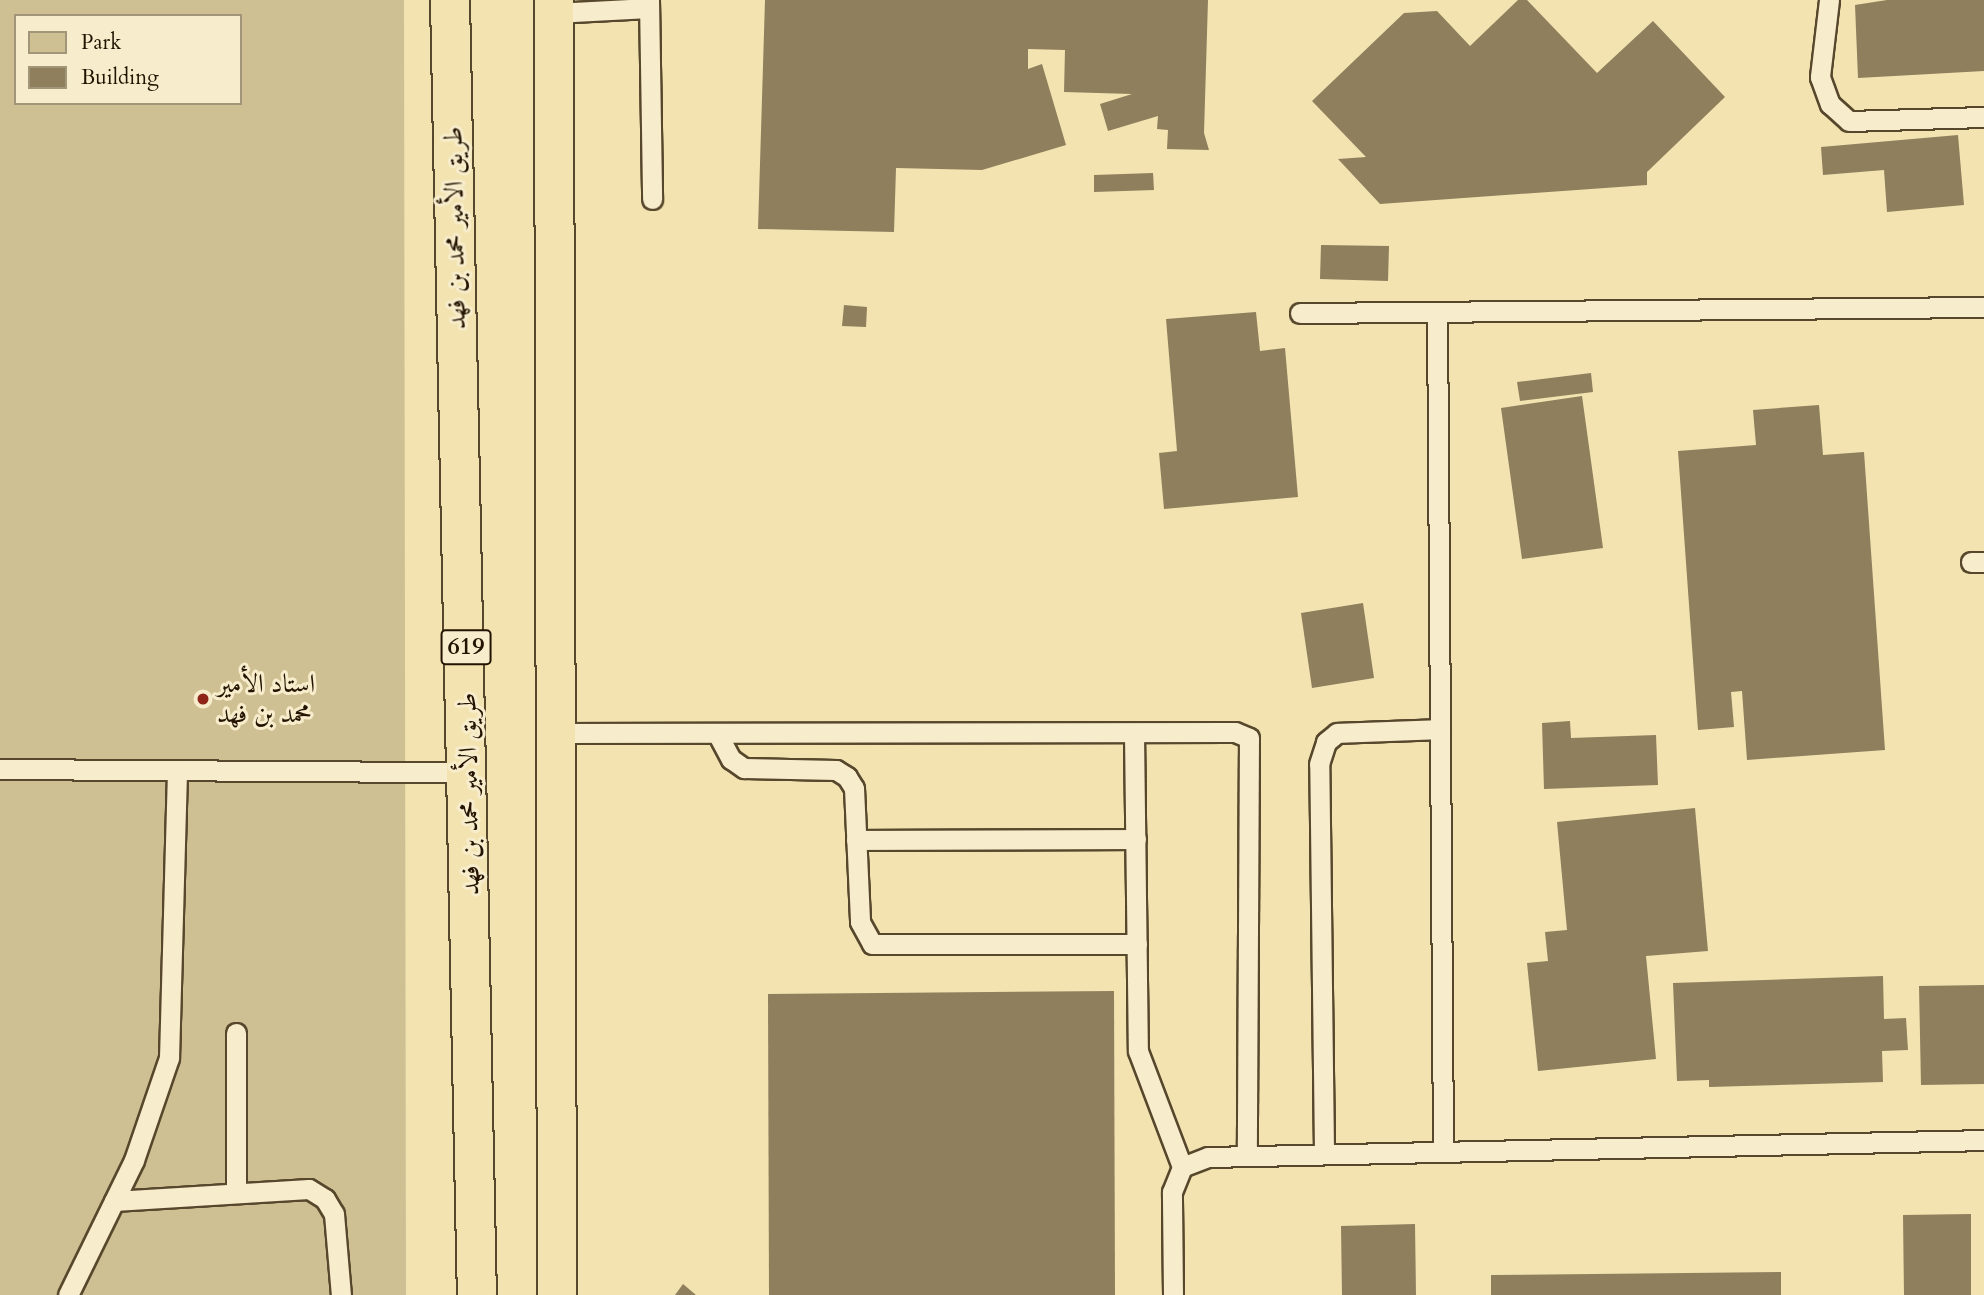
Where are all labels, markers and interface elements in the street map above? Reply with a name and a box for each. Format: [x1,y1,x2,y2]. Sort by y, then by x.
legend [14,14,242,105]
text: Park [81,28,121,57]
text: Building [81,63,159,92]
street label: طريق الأمير محمد بن فهد [438,126,472,330]
road number: 619 [440,626,492,668]
place label: استاد الأمير محمد بن فهد [217,668,315,730]
marker: استاد الأمير محمد بن فهد [195,691,211,707]
street label: طريق الأمير محمد بن فهد [452,692,486,896]

